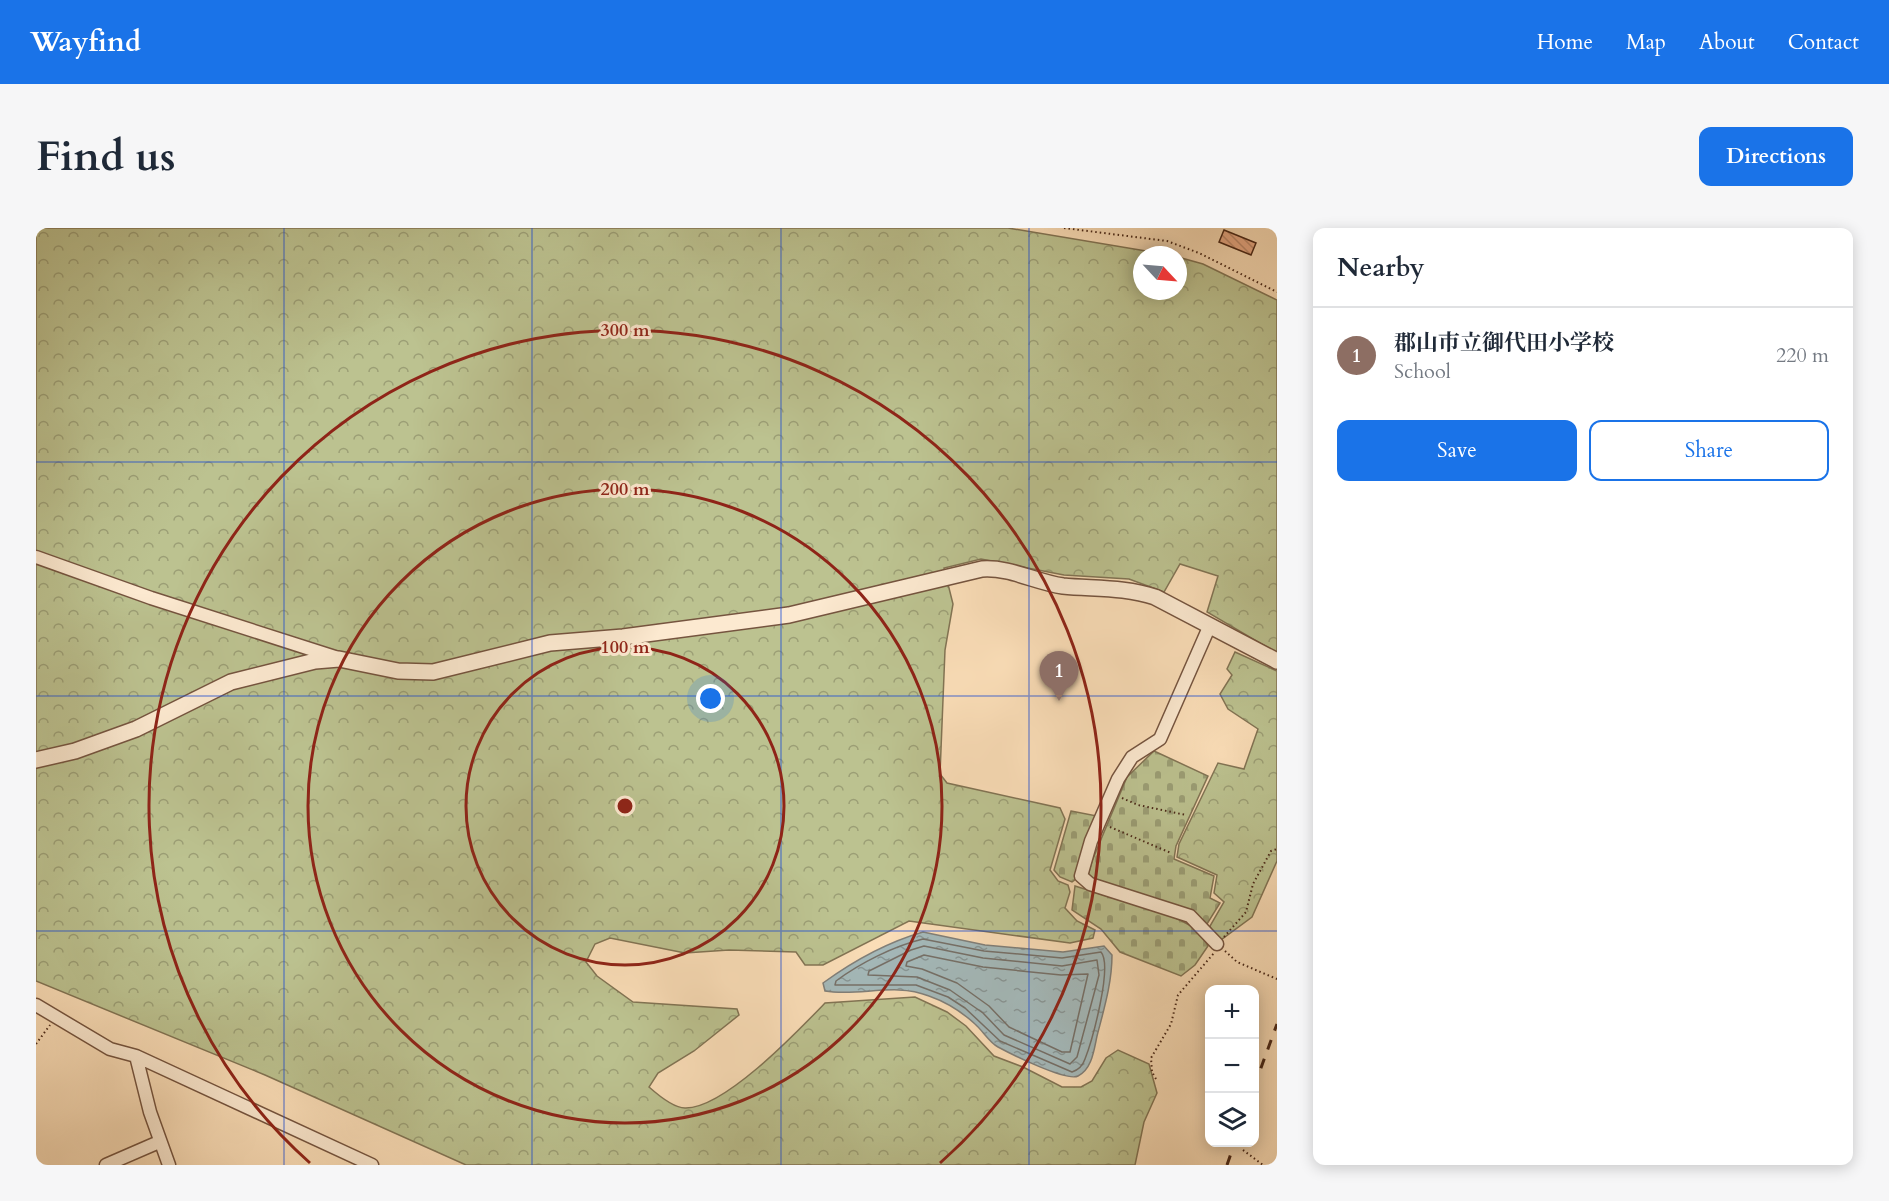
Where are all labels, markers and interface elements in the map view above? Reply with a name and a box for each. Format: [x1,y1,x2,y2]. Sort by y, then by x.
text: Wayfind [30,23,141,61]
text: Home [1537,28,1593,57]
text: Map [1626,28,1666,57]
text: About [1699,28,1755,57]
text: Contact [1788,28,1859,57]
button: Directions [1699,127,1853,186]
text: Find us [36,128,176,185]
north arrow [1133,246,1187,300]
text: Nearby [1337,250,1425,285]
text: 300 m [600,318,650,343]
text: 郡山市立御代田小学校 [1394,328,1614,358]
text: 1 [1351,342,1362,369]
text: 220 m [1776,342,1829,369]
text: School [1394,358,1451,385]
button: Save [1337,420,1577,481]
button: Share [1589,420,1829,481]
text: 200 m [600,477,650,502]
text: 100 m [600,635,650,660]
pin: 1 [1040,652,1078,701]
your location [696,684,725,713]
centre of rings [615,796,635,816]
map controls [1205,985,1259,1147]
button: + [1205,985,1259,1039]
button: − [1205,1039,1259,1093]
button: layers [1205,1093,1259,1147]

